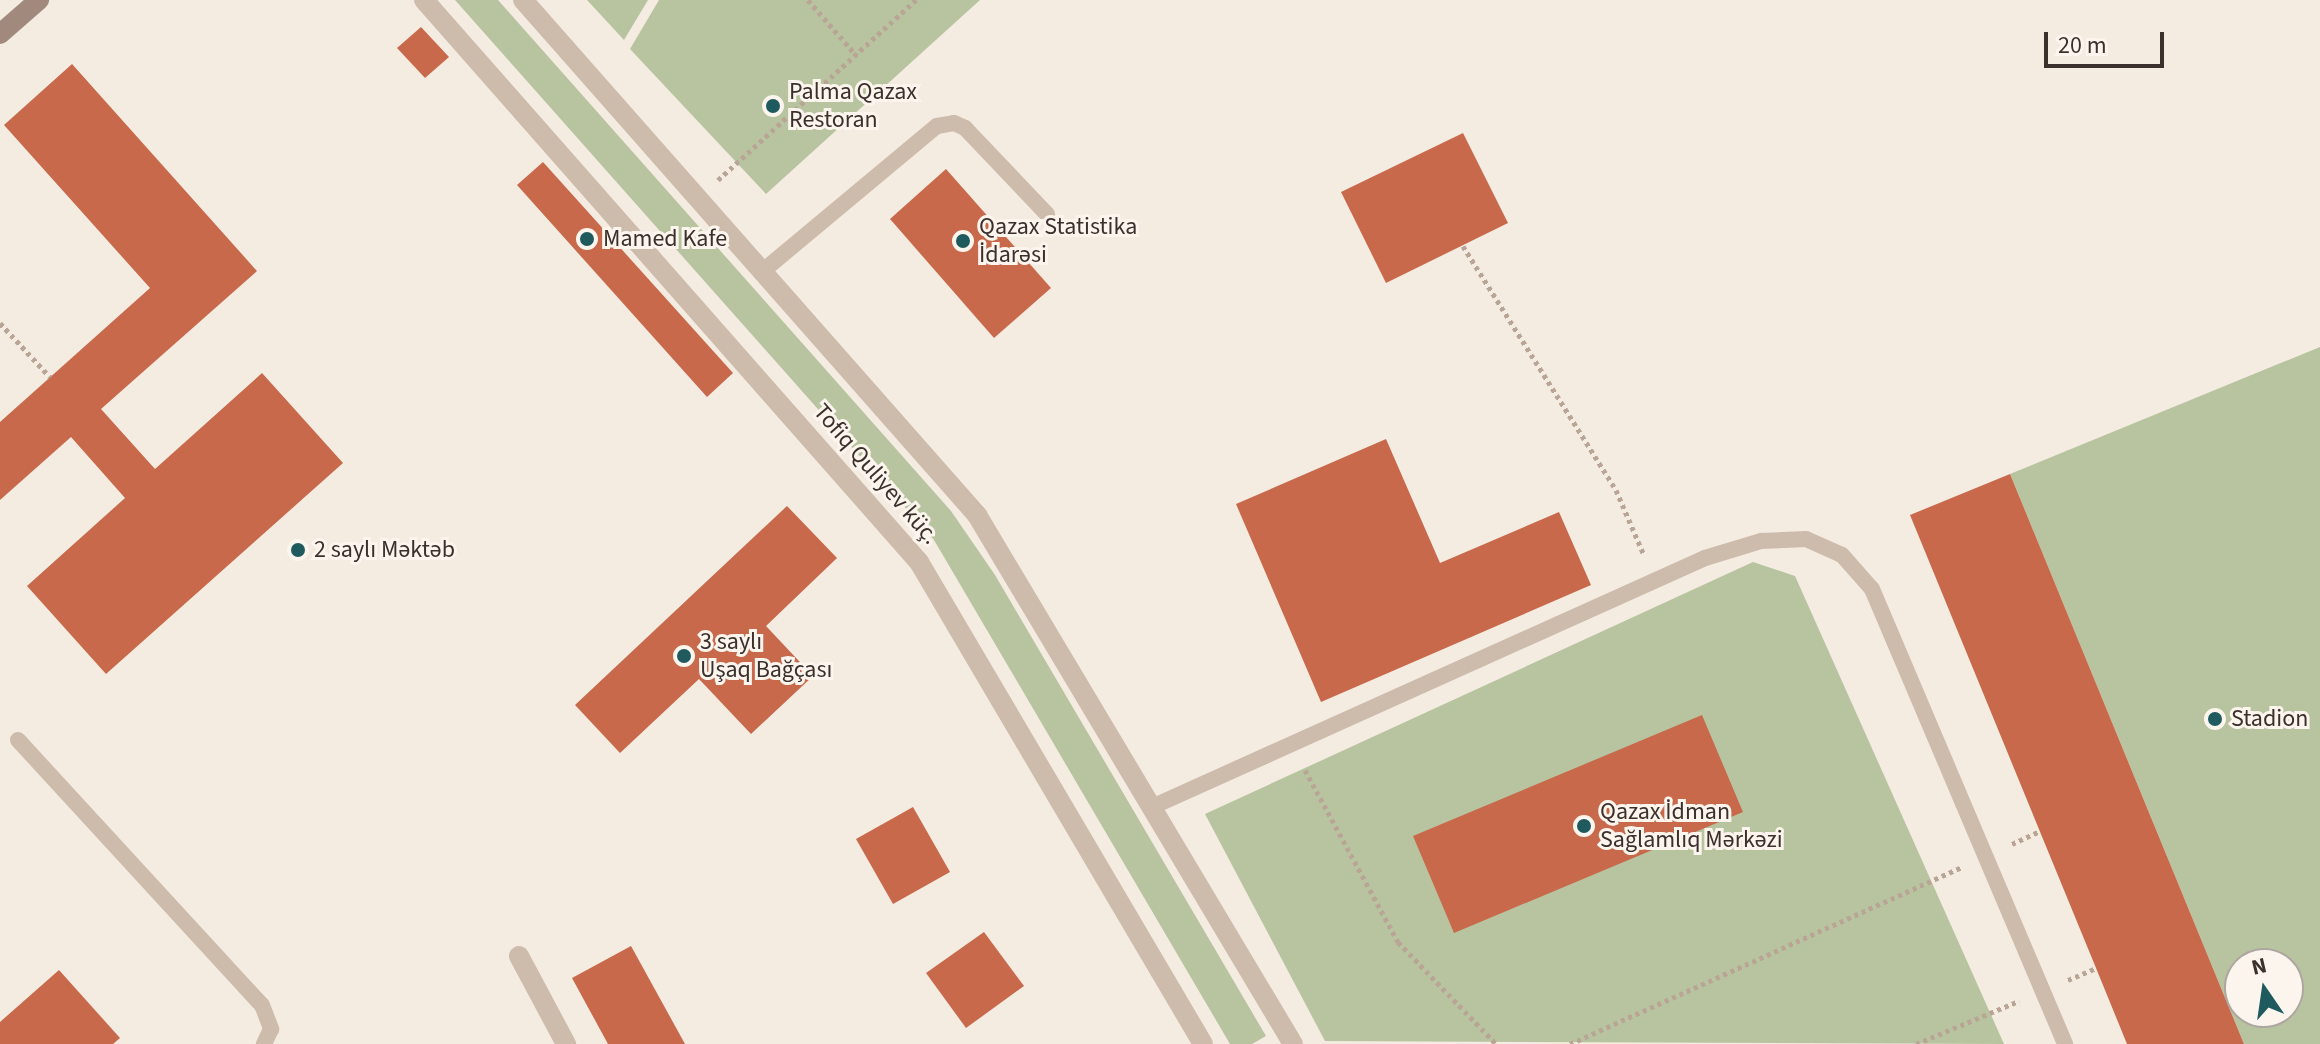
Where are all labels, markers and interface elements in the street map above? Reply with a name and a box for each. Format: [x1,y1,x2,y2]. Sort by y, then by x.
scale bar [2048,16,2168,66]
text: 20 m [2058,28,2107,63]
place label: Palma Qazax Restoran [789,78,917,134]
marker: Palma Qazax Restoran [764,97,782,115]
place label: Qazax Statistika İdarəsi [979,213,1137,269]
place label: Mamed Kafe [603,225,727,253]
marker: Mamed Kafe [578,230,596,248]
marker: Qazax Statistika İdarəsi [954,232,972,250]
street label: Tofiq Quliyev küç. [807,398,945,550]
place label: 2 saylı Məktəb [314,536,455,564]
marker: 2 saylı Məktəb [289,541,307,559]
place label: 3 saylı Uşaq Bağçası [700,628,832,684]
marker: 3 saylı Uşaq Bağçası [675,647,693,665]
place label: Stadion [2231,705,2308,733]
marker: Stadion [2206,710,2224,728]
place label: Qazax İdman Sağlamlıq Mərkəzi [1600,798,1783,854]
marker: Qazax İdman Sağlamlıq Mərkəzi [1575,817,1593,835]
north arrow [2224,948,2304,1028]
text: N [2248,949,2270,984]

